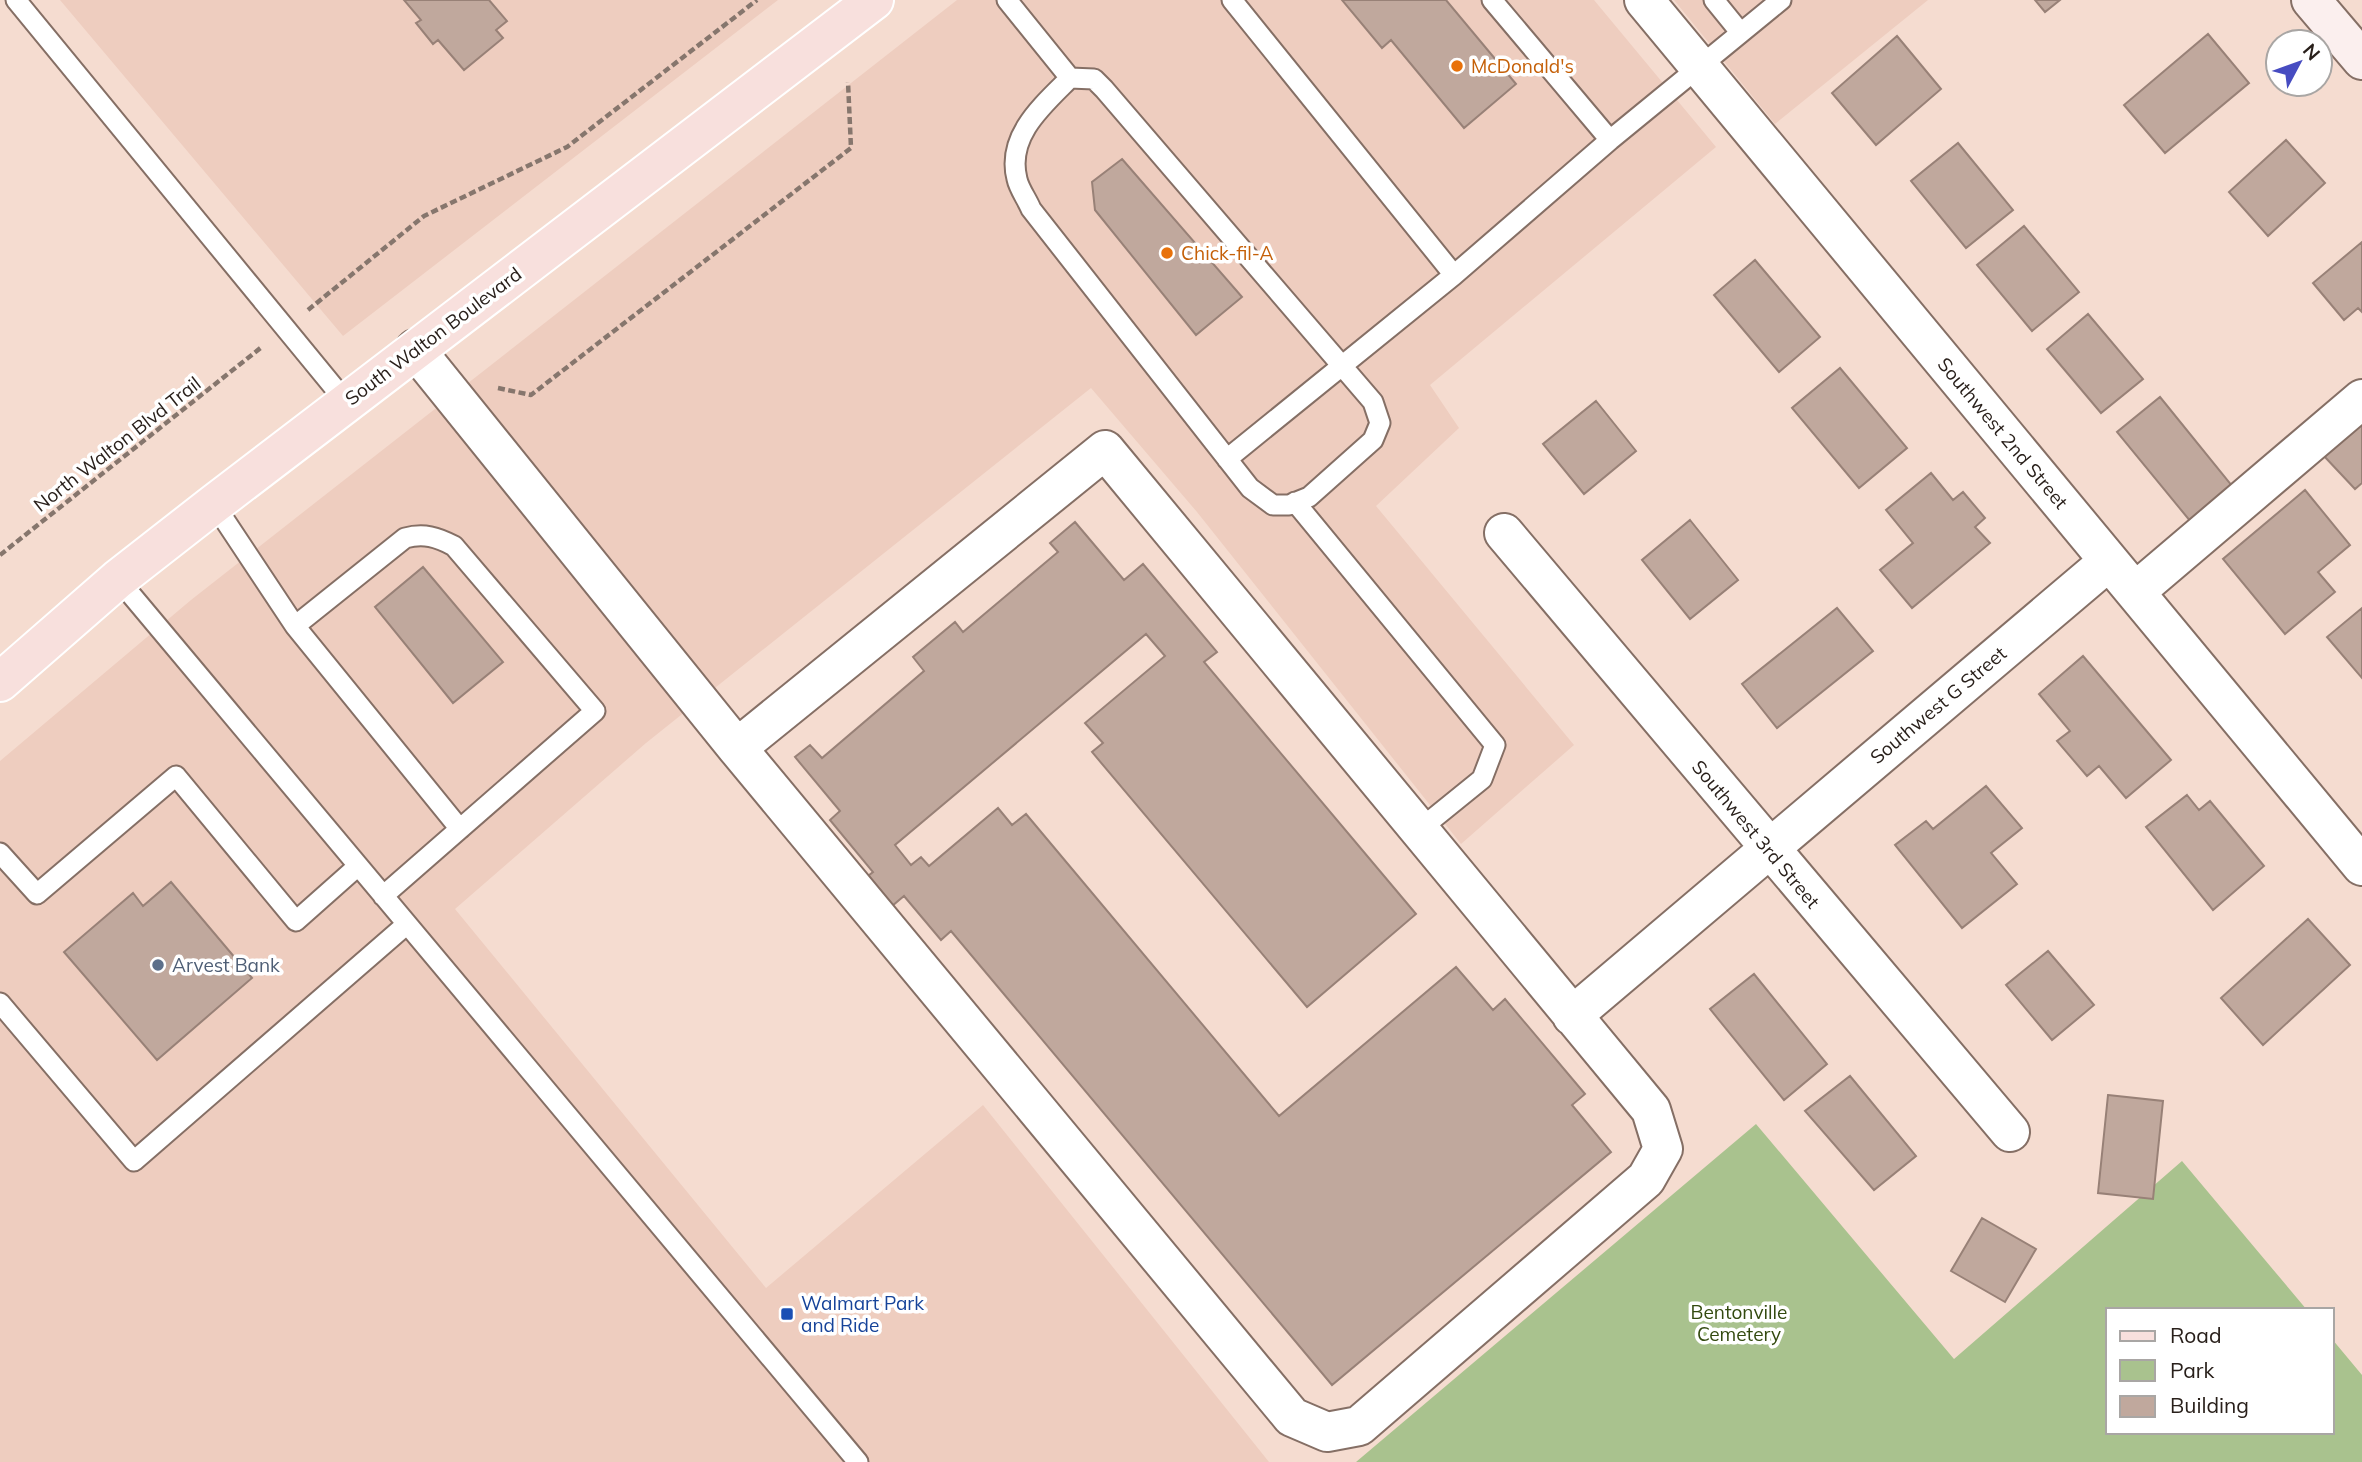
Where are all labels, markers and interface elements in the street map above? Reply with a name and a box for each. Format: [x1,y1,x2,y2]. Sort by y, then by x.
north arrow [2264,28,2334,98]
text: N [2298,39,2326,65]
place label: McDonald's [1471,54,1574,78]
marker: McDonald's [1449,58,1465,74]
place label: Chick-fil-A [1181,241,1274,265]
marker: Chick-fil-A [1159,245,1175,261]
street label: South Walton Boulevard [340,262,526,410]
street label: Southwest 2nd Street [1933,352,2074,514]
street label: North Walton Blvd Trail [29,371,205,517]
street label: Southwest G Street [1865,641,2011,769]
street label: Southwest 3rd Street [1687,755,1825,913]
place label: Arvest Bank [172,953,280,977]
marker: Arvest Bank [150,957,166,973]
place label: Walmart Park and Ride [801,1291,924,1337]
park label: Bentonville Cemetery [1691,1300,1787,1346]
marker: Walmart Park and Ride [779,1306,795,1322]
legend [2106,1308,2334,1434]
text: Road [2170,1322,2221,1348]
text: Park [2170,1357,2214,1383]
text: Building [2170,1392,2249,1418]

